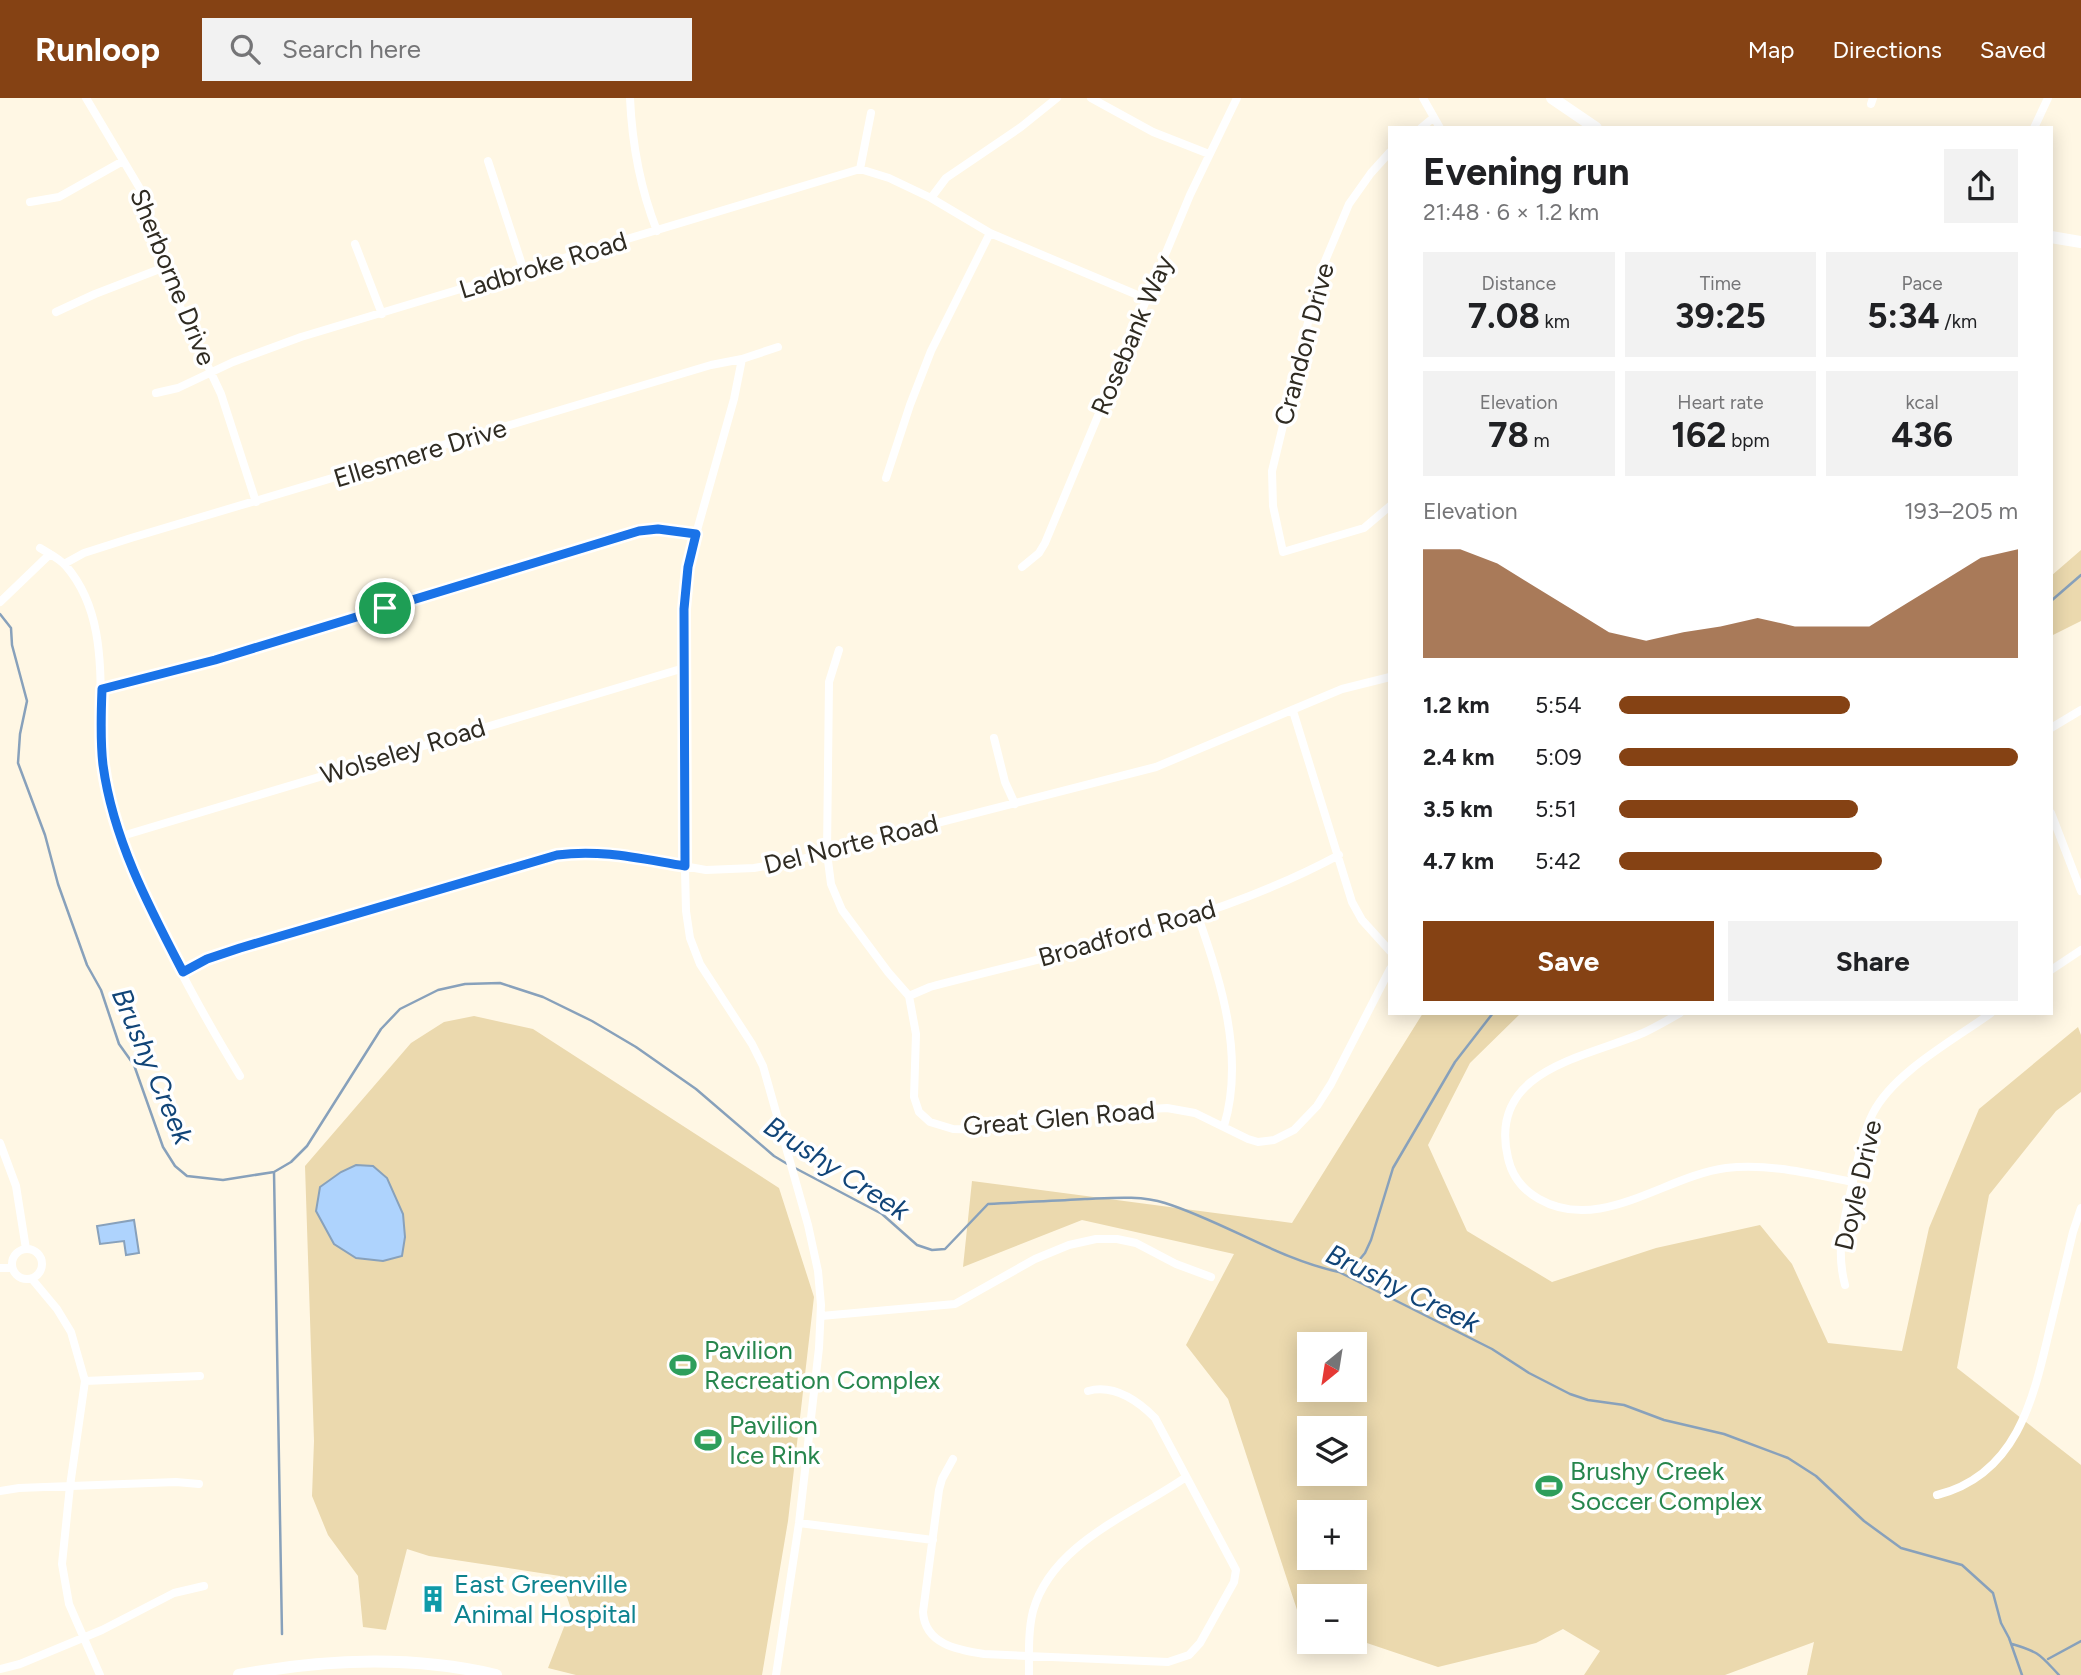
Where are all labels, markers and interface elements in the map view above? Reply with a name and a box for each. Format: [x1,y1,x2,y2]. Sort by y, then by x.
search box [202,18,692,81]
text: Runloop [35,30,160,69]
icon: search [226,30,264,68]
text: Search here [282,33,421,65]
text: Map [1748,35,1794,64]
text: Directions [1832,35,1942,64]
text: Saved [1980,35,2046,64]
text: Evening run [1423,149,1630,195]
button: share [1944,149,2018,223]
street label: Sherborne Drive [123,184,223,370]
text: 21:48 · 6 × 1.2 km [1423,198,1599,226]
street label: Ladbroke Road [455,224,631,306]
street label: Rosebank Way [1084,250,1180,420]
street label: Crandon Drive [1267,259,1341,429]
text: Distance [1482,272,1556,295]
text: Time [1700,272,1741,295]
text: Pace [1902,272,1943,295]
text: 7.08 [1468,295,1540,337]
text: 39:25 [1675,295,1766,337]
text: 5:34 [1867,295,1940,337]
text: km [1540,310,1570,333]
text: /km [1940,310,1977,333]
text: Elevation [1480,391,1558,414]
text: Heart rate [1677,391,1764,414]
text: kcal [1906,391,1939,414]
street label: Ellesmere Drive [330,412,510,494]
text: 78 [1488,414,1529,456]
text: 162 [1671,414,1727,456]
text: 436 [1891,414,1953,456]
text: m [1529,429,1550,452]
text: bpm [1727,429,1770,452]
text: Elevation [1423,497,1518,525]
text: 193–205 m [1904,497,2018,525]
pin [355,578,415,638]
icon: arrive [366,589,404,627]
text: 1.2 km [1423,691,1490,719]
text: 5:54 [1535,691,1582,719]
street label: Wolseley Road [317,711,489,791]
text: 2.4 km [1423,743,1494,771]
text: 5:09 [1535,743,1582,771]
text: 3.5 km [1423,795,1493,823]
text: 5:51 [1535,795,1577,823]
street label: Del Norte Road [761,807,941,881]
text: 4.7 km [1423,847,1494,875]
text: 5:42 [1535,847,1581,875]
street label: Broadford Road [1035,892,1219,974]
button: Save [1423,921,1714,1001]
button: Share [1728,921,2018,1001]
water label: Brushy Creek [105,983,202,1151]
street label: Great Glen Road [962,1094,1156,1142]
water label: Brushy Creek [758,1108,917,1228]
street label: Doyle Drive [1827,1117,1889,1253]
water label: Brushy Creek [1321,1236,1486,1340]
north arrow [1297,1332,1367,1402]
map controls [1297,1332,1367,1654]
place label: Pavilion Recreation Complex [704,1334,941,1396]
sports icon: Pavilion Recreation Complex [668,1350,698,1380]
place label: Pavilion Ice Rink [729,1409,821,1471]
button: layers [1297,1416,1367,1486]
sports icon: Pavilion Ice Rink [693,1425,723,1455]
place label: Brushy Creek Soccer Complex [1570,1455,1763,1517]
sports icon: Brushy Creek Soccer Complex [1534,1471,1564,1501]
button: + [1297,1500,1367,1570]
place label: East Greenville Animal Hospital [454,1568,637,1630]
building icon: East Greenville Animal Hospital [418,1584,448,1614]
button: − [1297,1584,1367,1654]

